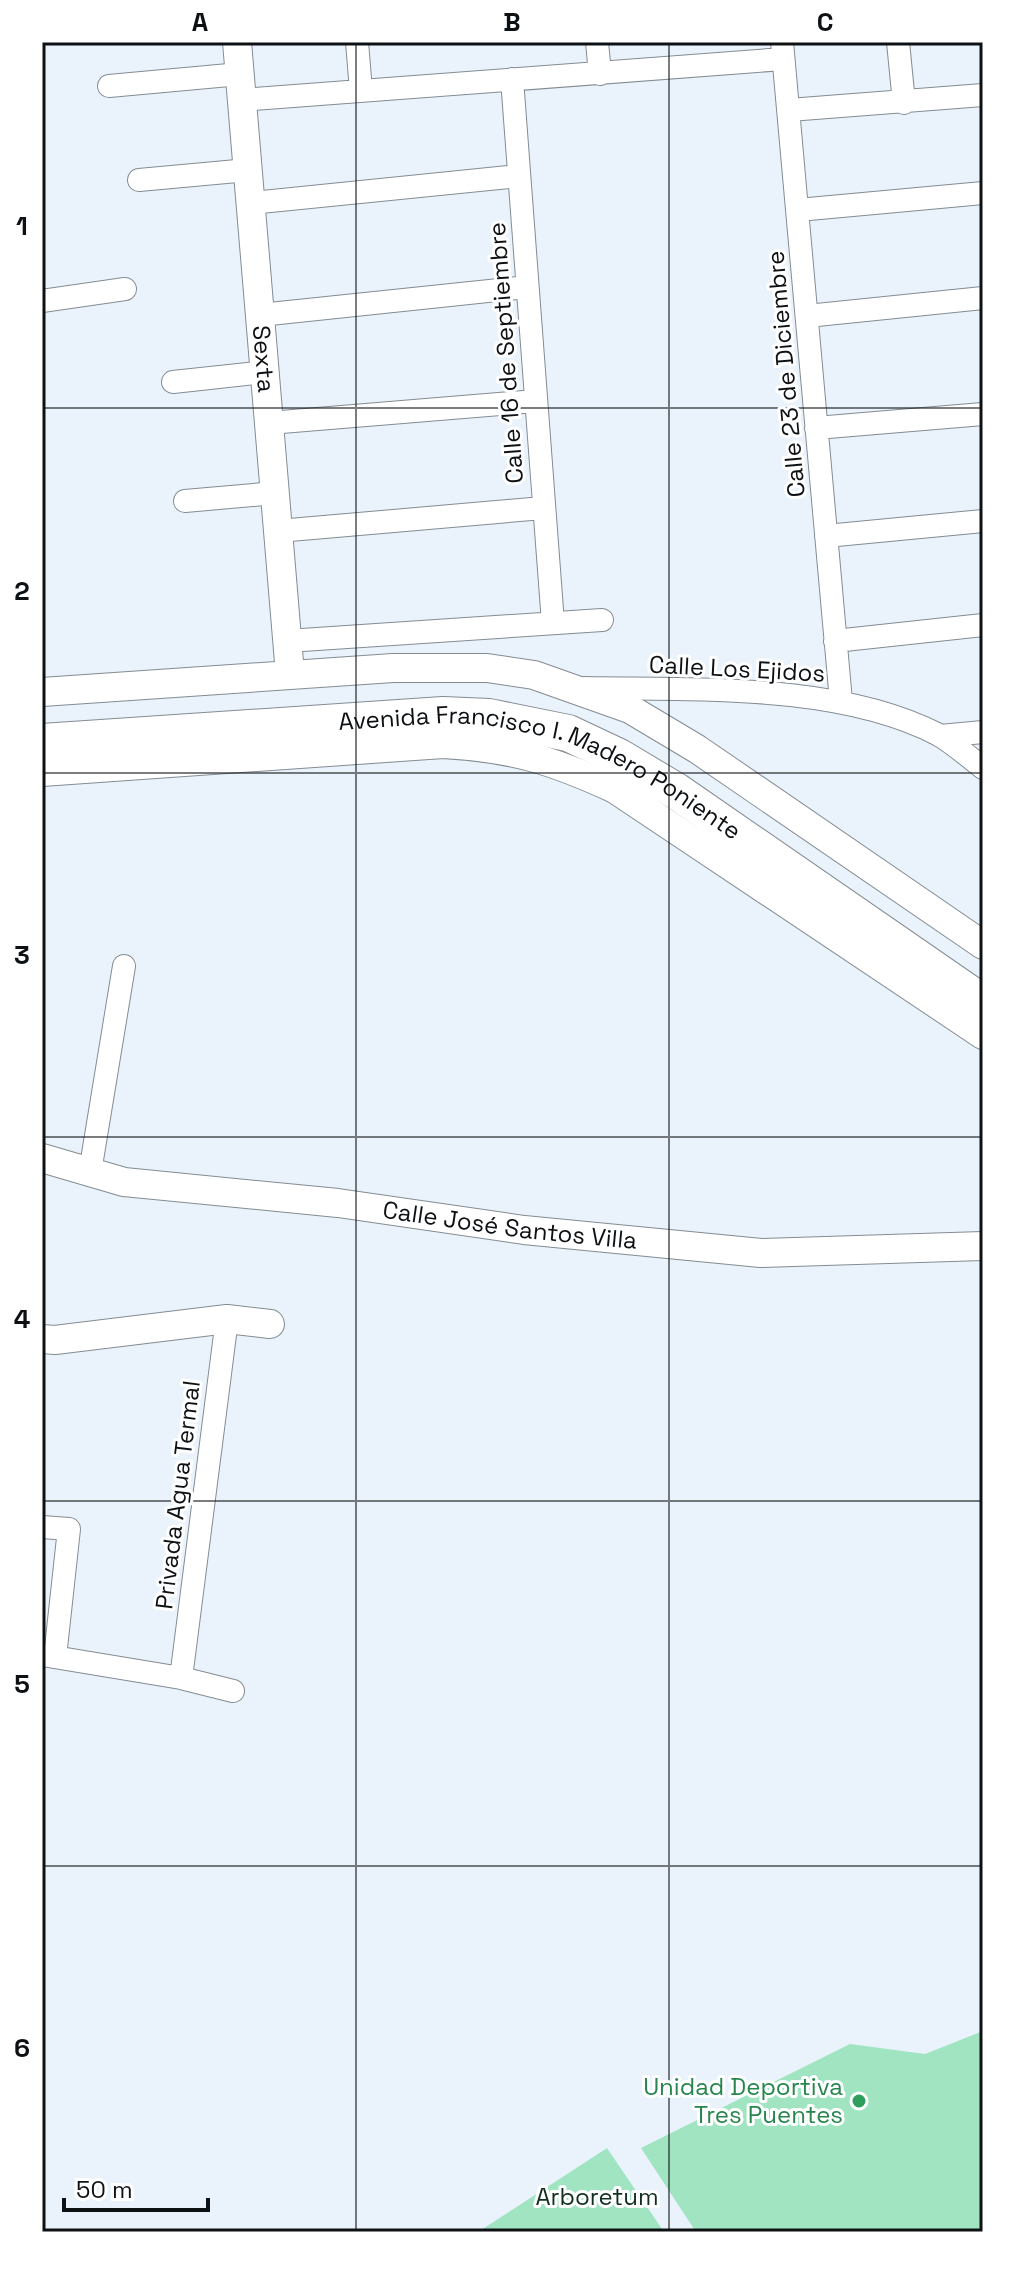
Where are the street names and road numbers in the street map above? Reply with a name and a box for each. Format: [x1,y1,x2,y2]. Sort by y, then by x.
street label: Calle 16 de Septiembre [481,221,530,485]
street label: Calle 23 de Diciembre [759,249,812,499]
street label: Sexta [246,324,282,394]
street label: Calle Los Ejidos [648,648,826,689]
street label: Avenida Francisco I. Madero Poniente [337,699,747,846]
street label: Calle José Santos Villa [381,1194,639,1256]
street label: Privada Agua Termal [148,1379,207,1611]

